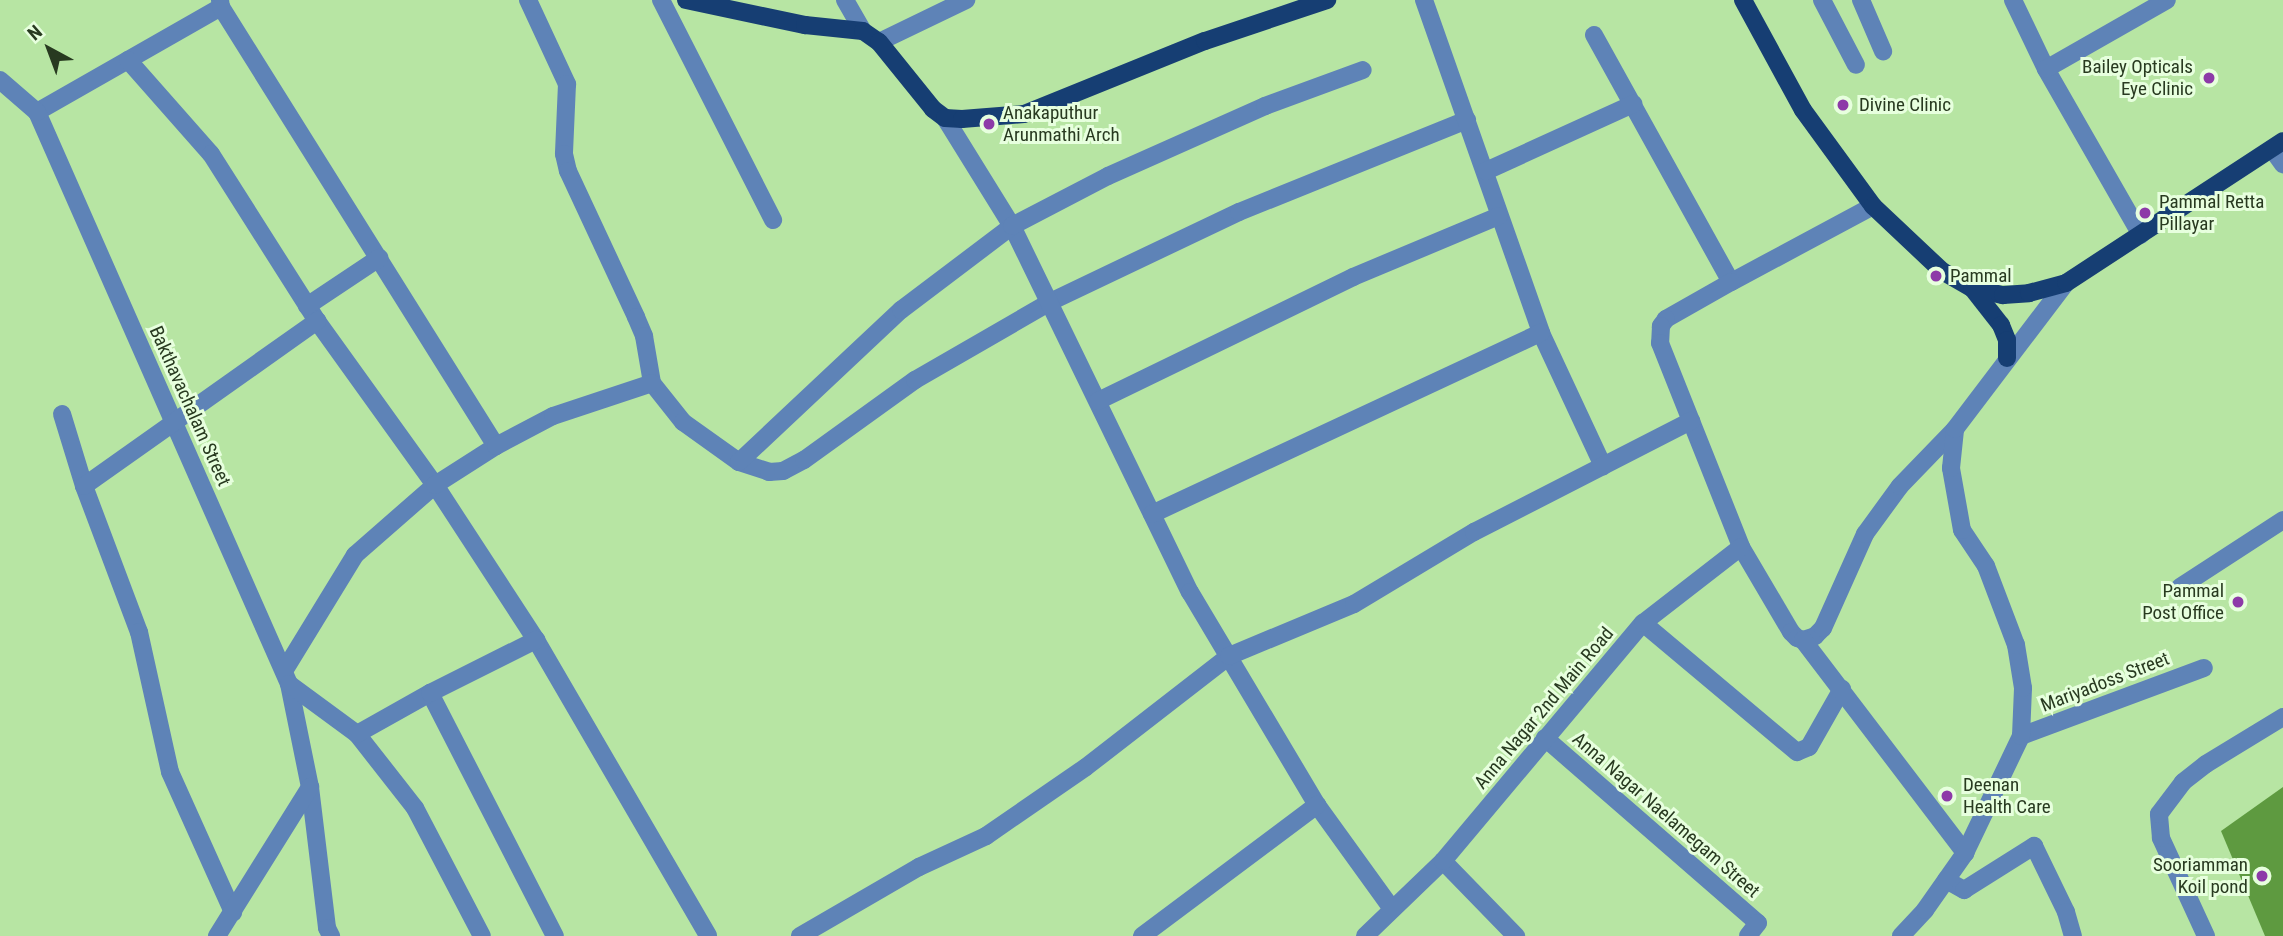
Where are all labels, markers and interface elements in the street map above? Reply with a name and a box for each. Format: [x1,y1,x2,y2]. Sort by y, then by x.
north arrow [14,14,84,84]
text: N [23,20,47,45]
place label: Bailey Opticals Eye Clinic [2082,56,2193,100]
marker: Bailey Opticals Eye Clinic [2199,68,2219,88]
place label: Divine Clinic [1859,94,1951,116]
marker: Divine Clinic [1833,95,1853,115]
place label: Anakaputhur Arunmathi Arch [1003,102,1120,146]
marker: Anakaputhur Arunmathi Arch [981,116,997,132]
place label: Pammal Retta Pillayar [2159,191,2264,235]
marker: Pammal Retta Pillayar [2137,205,2153,221]
place label: Pammal [1950,265,2012,287]
marker: Pammal [1928,268,1944,284]
street label: Bakthavachalam Street [144,323,236,489]
place label: Pammal Post Office [2142,580,2224,624]
marker: Pammal Post Office [2230,594,2246,610]
street label: Anna Nagar 2nd Main Road [1470,622,1618,794]
street label: Mariyadoss Street [2038,647,2172,717]
street label: Anna Nagar Naelamegam Street [1568,728,1764,902]
place label: Deenan Health Care [1963,774,2051,818]
marker: Deenan Health Care [1937,786,1957,806]
place label: Sooriamman Koil pond [2153,854,2248,898]
marker: Sooriamman Koil pond [2254,868,2270,884]

